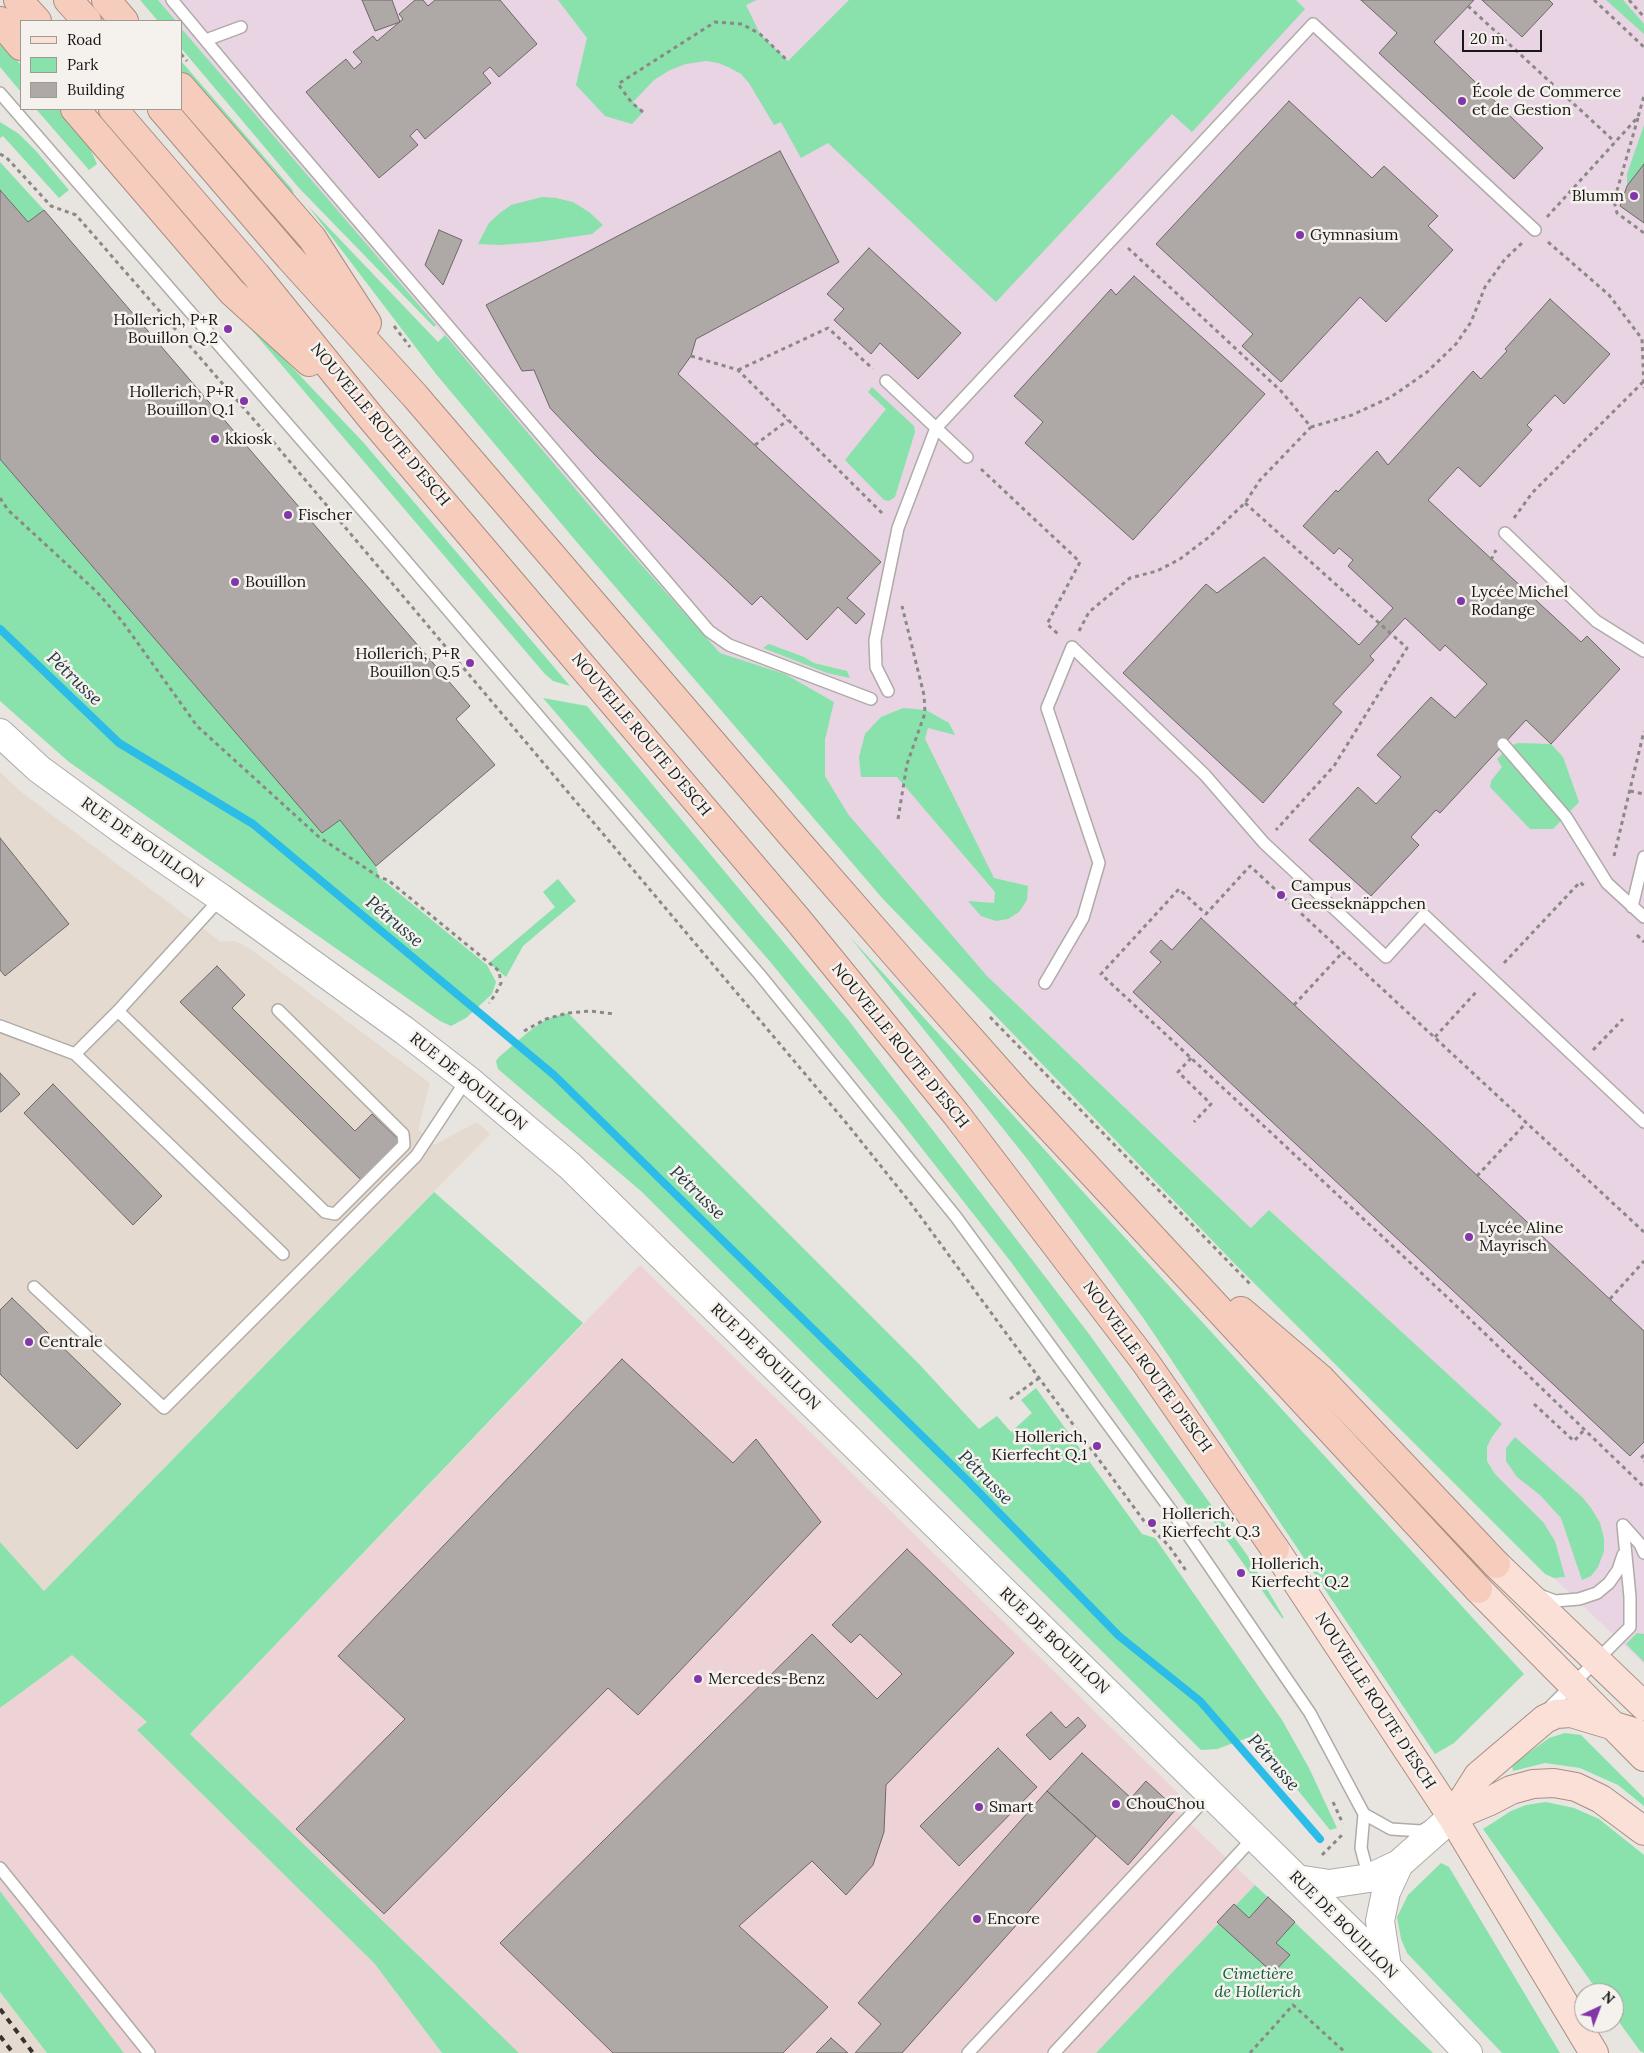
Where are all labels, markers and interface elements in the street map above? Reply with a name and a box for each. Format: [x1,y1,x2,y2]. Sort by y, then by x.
legend [20,20,182,110]
scale bar [1464,20,1544,52]
text: 20 m [1470,29,1505,48]
text: Road [67,30,102,49]
text: Park [67,55,98,74]
text: Building [67,80,124,99]
place label: École de Commerce et de Gestion [1472,82,1621,120]
marker: École de Commerce et de Gestion [1456,95,1468,107]
place label: Blumm [1572,186,1624,206]
marker: Blumm [1628,190,1640,202]
place label: Gymnasium [1310,225,1399,245]
marker: Gymnasium [1294,229,1306,241]
place label: Hollerich, P+R Bouillon Q.2 [113,310,218,348]
marker: Hollerich, P+R Bouillon Q.2 [222,323,234,335]
street label: NOUVELLE ROUTE D'ESCH [306,340,454,510]
place label: Hollerich, P+R Bouillon Q.1 [129,382,234,420]
marker: Hollerich, P+R Bouillon Q.1 [238,395,250,407]
place label: kkiosk [225,429,272,449]
marker: kkiosk [209,433,221,445]
place label: Fischer [298,505,352,525]
marker: Fischer [282,509,294,521]
place label: Bouillon [245,572,306,592]
marker: Bouillon [229,576,241,588]
place label: Lycée Michel Rodange [1471,582,1568,620]
marker: Lycée Michel Rodange [1455,595,1467,607]
place label: Hollerich, P+R Bouillon Q.5 [355,644,460,682]
water label: Pétrusse [42,647,106,711]
street label: NOUVELLE ROUTE D'ESCH [567,650,715,820]
marker: Hollerich, P+R Bouillon Q.5 [464,657,476,669]
street label: RUE DE BOUILLON [77,794,207,892]
place label: Campus Geesseknäppchen [1291,876,1426,914]
marker: Campus Geesseknäppchen [1275,889,1287,901]
water label: Pétrusse [361,892,427,952]
street label: NOUVELLE ROUTE D'ESCH [827,960,973,1132]
street label: RUE DE BOUILLON [406,1029,530,1135]
water label: Pétrusse [665,1161,729,1225]
place label: Lycée Aline Mayrisch [1479,1218,1563,1256]
marker: Lycée Aline Mayrisch [1463,1231,1475,1243]
street label: NOUVELLE ROUTE D'ESCH [1078,1278,1216,1456]
street label: RUE DE BOUILLON [706,1300,824,1414]
place label: Centrale [39,1332,103,1352]
marker: Centrale [23,1336,35,1348]
place label: Hollerich, Kierfecht Q.1 [992,1427,1087,1465]
marker: Hollerich, Kierfecht Q.1 [1091,1440,1103,1452]
water label: Pétrusse [953,1446,1017,1510]
place label: Hollerich, Kierfecht Q.3 [1162,1504,1261,1542]
marker: Hollerich, Kierfecht Q.3 [1146,1517,1158,1529]
place label: Hollerich, Kierfecht Q.2 [1251,1554,1349,1592]
marker: Hollerich, Kierfecht Q.2 [1235,1567,1247,1579]
street label: RUE DE BOUILLON [995,1584,1113,1698]
street label: NOUVELLE ROUTE D'ESCH [1311,1609,1439,1793]
place label: Mercedes-Benz [708,1669,825,1689]
marker: Mercedes-Benz [692,1673,704,1685]
water label: Pétrusse [1242,1730,1304,1796]
place label: ChouChou [1126,1794,1205,1814]
place label: Smart [989,1797,1034,1817]
marker: ChouChou [1110,1798,1122,1810]
marker: Smart [973,1801,985,1813]
street label: RUE DE BOUILLON [1285,1867,1401,1983]
place label: Encore [987,1909,1040,1929]
marker: Encore [971,1913,983,1925]
park label: Cimetière de Hollerich [1215,1964,1301,2002]
north arrow [1574,1983,1624,2033]
text: N [1598,1987,1619,2008]

